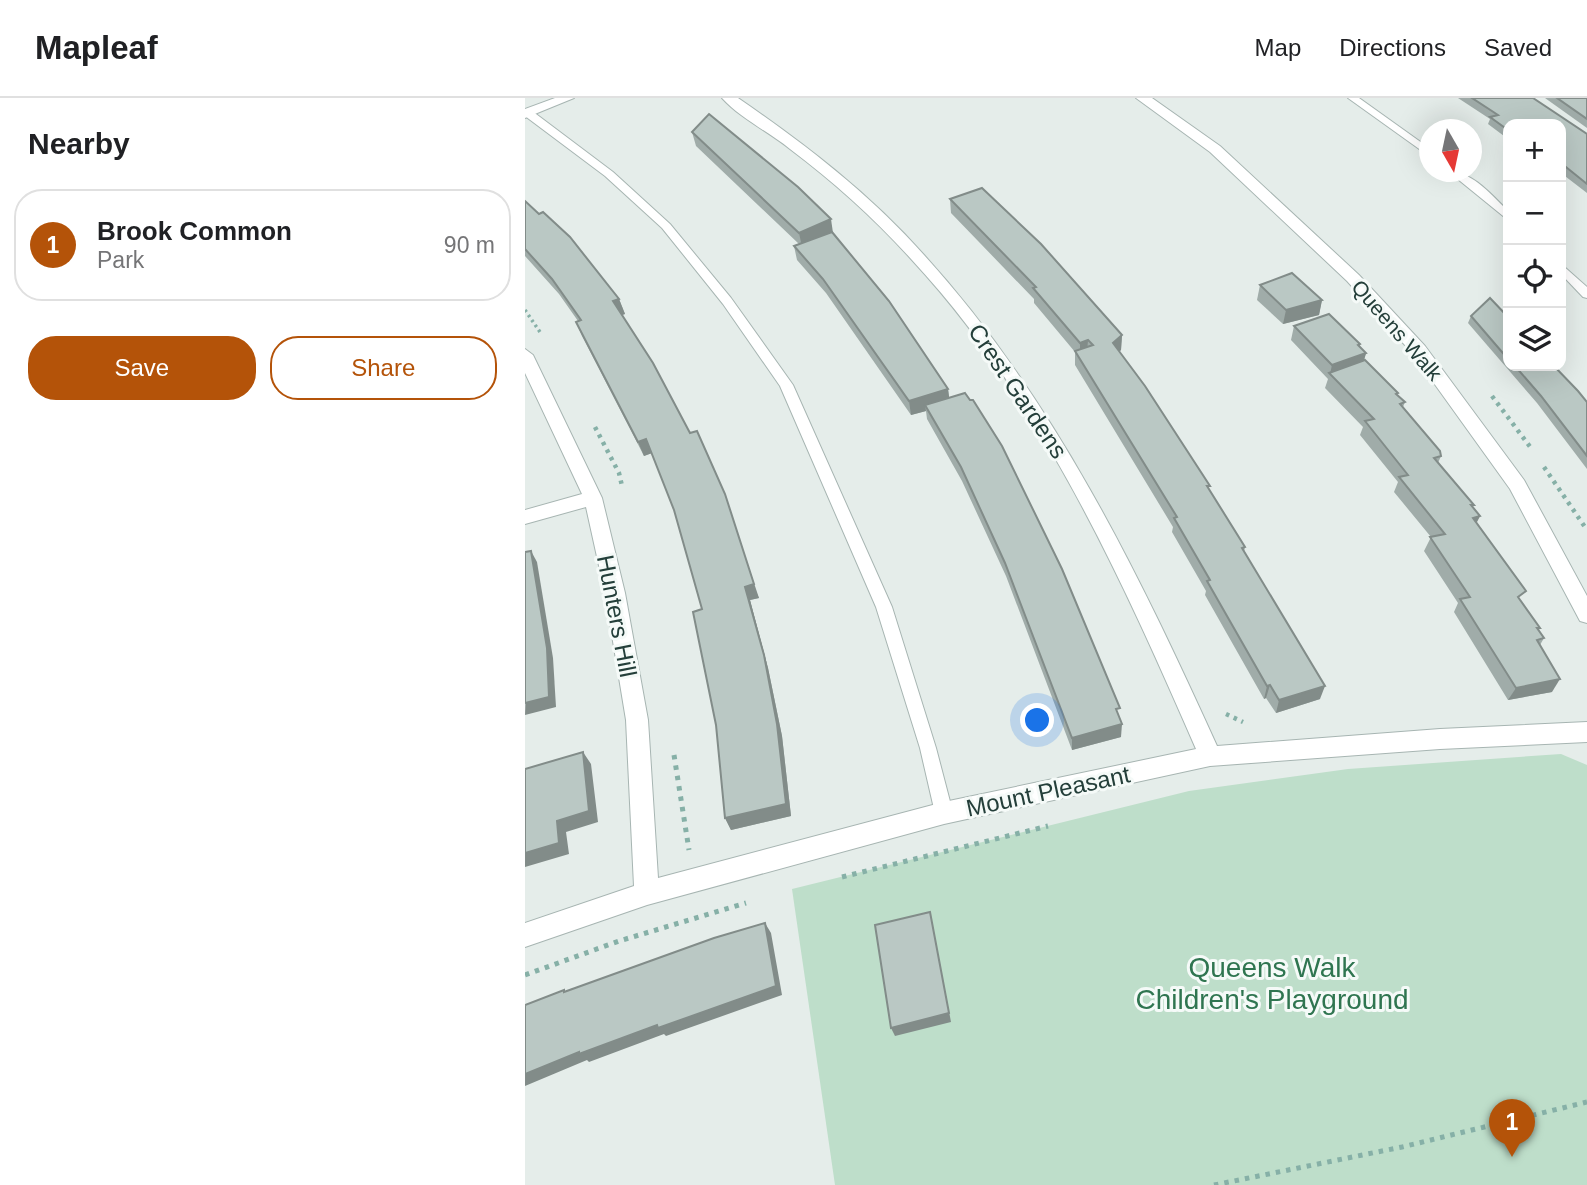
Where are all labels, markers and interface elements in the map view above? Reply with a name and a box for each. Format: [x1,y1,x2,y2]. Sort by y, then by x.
text: Mapleaf [35,29,158,66]
text: Map [1255,34,1301,61]
text: Directions [1339,34,1446,61]
text: Saved [1484,34,1552,61]
north arrow [1419,119,1482,182]
map controls [1503,119,1566,371]
button: + [1503,119,1566,182]
text: Nearby [28,127,130,160]
button: − [1503,182,1566,245]
text: Brook Common [97,216,292,246]
text: 1 [47,232,59,258]
text: 90 m [444,232,495,258]
button: locate [1503,245,1566,308]
text: Park [97,247,144,273]
street label: Queens Walk [1347,275,1447,385]
button: layers [1503,308,1566,371]
street label: Crest Gardens [963,319,1073,463]
button: Save [28,336,256,400]
button: Share [270,336,497,400]
street label: Hunters Hill [592,553,642,679]
your location [1020,703,1054,737]
street label: Mount Pleasant [964,760,1133,822]
park label: Queens Walk Children's Playground [1135,952,1409,1015]
pin: 1 [1489,1099,1535,1157]

